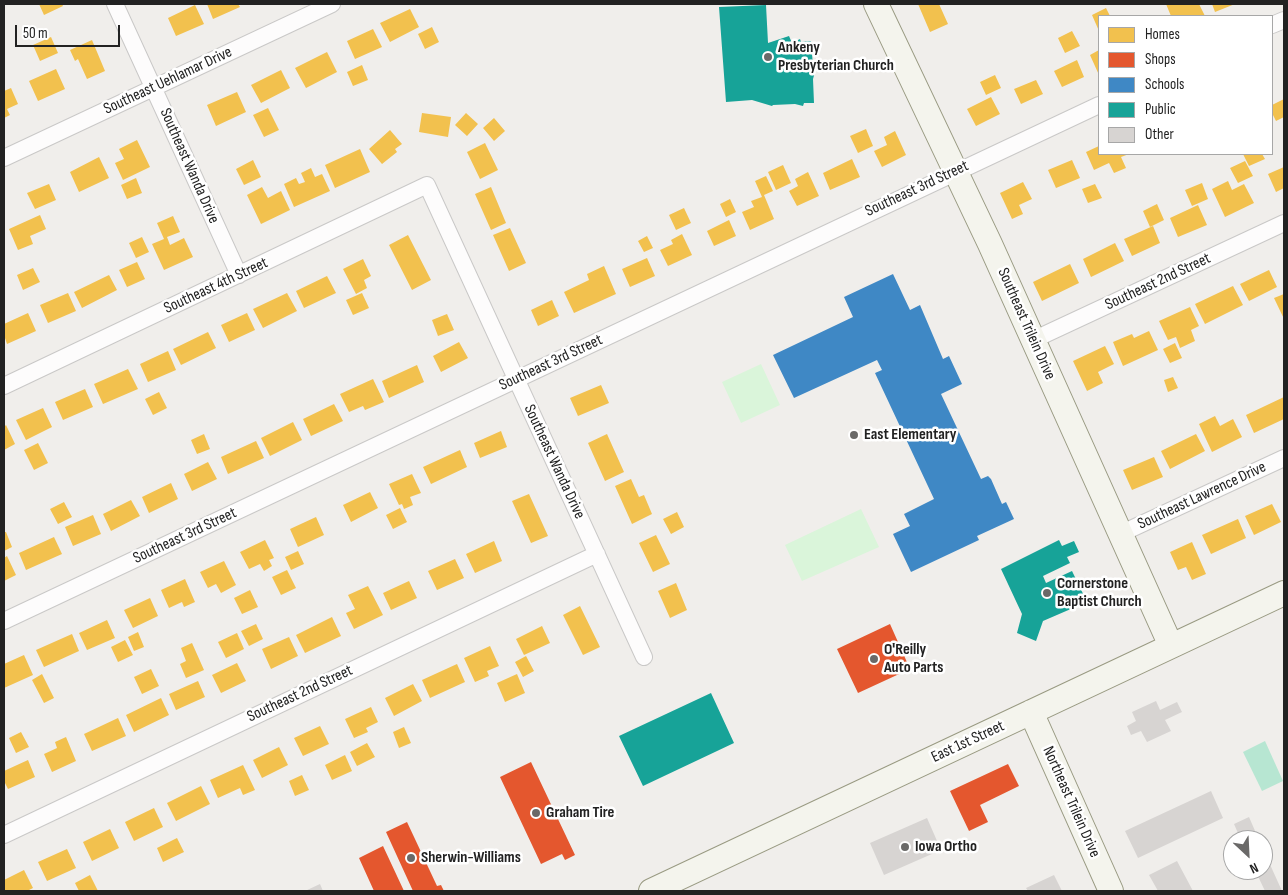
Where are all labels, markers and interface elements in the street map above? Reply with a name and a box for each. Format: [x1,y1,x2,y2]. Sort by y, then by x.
scale bar [18,15,122,47]
legend [1098,15,1273,155]
text: 50 m [23,24,48,43]
text: Homes [1145,25,1180,44]
place label: Ankeny Presbyterian Church [778,38,894,76]
street label: Southeast Uehlamar Drive [101,43,235,119]
text: Shops [1145,50,1176,69]
marker: Ankeny Presbyterian Church [762,51,774,63]
text: Schools [1145,75,1184,94]
text: Public [1145,100,1176,119]
street label: Southeast Wanda Drive [155,105,223,227]
text: Other [1145,125,1174,144]
street label: Southeast 3rd Street [862,157,972,221]
street label: Southeast 2nd Street [1102,249,1214,315]
street label: Southeast 4th Street [161,254,271,318]
street label: Southeast Trilein Drive [993,265,1059,383]
street label: Southeast 3rd Street [496,331,606,395]
street label: Southeast Wanda Drive [519,402,589,522]
place label: East Elementary [864,425,956,445]
marker: East Elementary [848,429,860,441]
street label: Southeast Lawrence Drive [1135,458,1269,534]
street label: Southeast 3rd Street [130,504,240,568]
place label: Cornerstone Baptist Church [1057,574,1142,612]
marker: Cornerstone Baptist Church [1041,587,1053,599]
place label: O'Reilly Auto Parts [884,640,943,678]
marker: O'Reilly Auto Parts [868,653,880,665]
street label: Southeast 2nd Street [244,661,356,727]
street label: East 1st Street [929,717,1007,767]
street label: Northeast Trilein Drive [1038,743,1104,861]
place label: Graham Tire [546,803,614,823]
marker: Graham Tire [530,807,542,819]
north arrow [1223,830,1273,880]
place label: Iowa Ortho [915,837,977,857]
marker: Iowa Ortho [899,841,911,853]
place label: Sherwin-Williams [421,848,521,868]
marker: Sherwin-Williams [405,852,417,864]
text: N [1247,859,1261,877]

